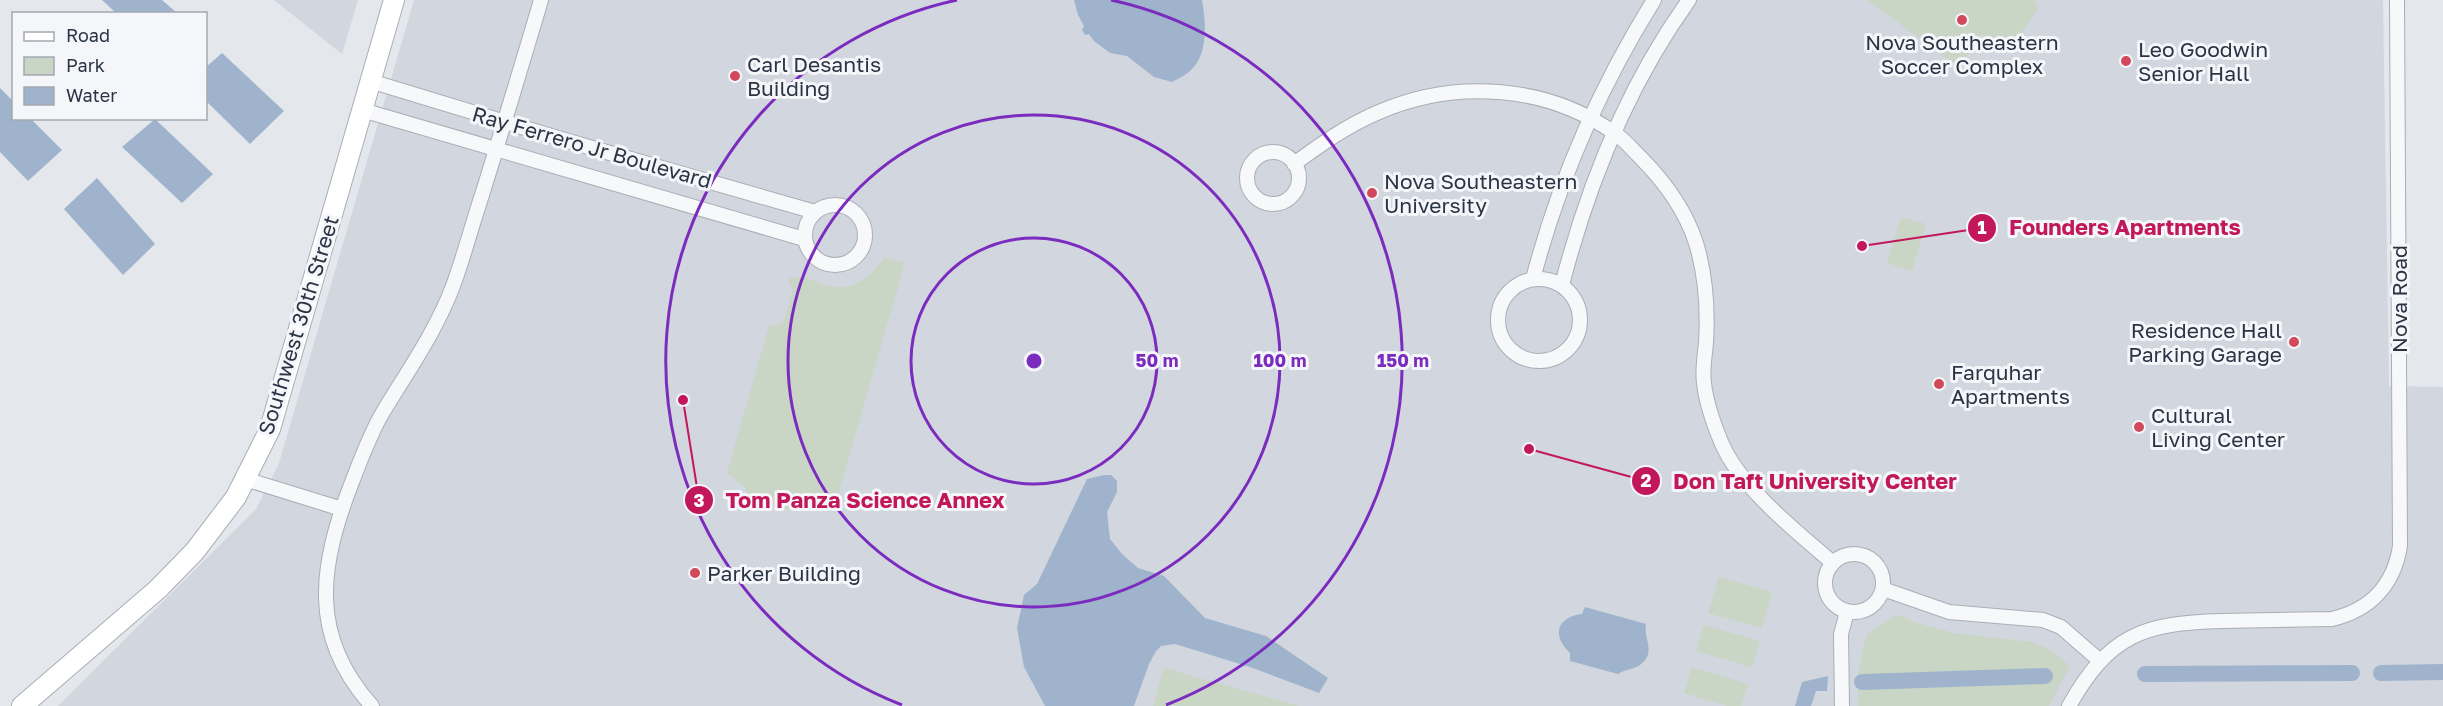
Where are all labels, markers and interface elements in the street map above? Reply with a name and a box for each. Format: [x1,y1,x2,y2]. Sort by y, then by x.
legend [12,12,207,120]
marker: Nova Southeastern Soccer Complex [1955,13,1969,27]
text: Road [66,24,110,46]
place label: Nova Southeastern Soccer Complex [1865,29,2059,79]
place label: Leo Goodwin Senior Hall [2138,36,2268,86]
place label: Carl Desantis Building [747,51,881,101]
text: Park [66,54,105,76]
marker: Leo Goodwin Senior Hall [2119,54,2133,68]
marker: Carl Desantis Building [728,69,742,83]
text: Water [66,84,117,106]
street label: Ray Ferrero Jr Boulevard [469,100,715,194]
place label: Nova Southeastern University [1384,168,1577,218]
marker: Nova Southeastern University [1365,186,1379,200]
callout: Founders Apartments [1967,208,2253,248]
street label: Southwest 30th Street [252,212,344,438]
text: Founders Apartments [2009,213,2241,240]
text: 1 [1977,216,1987,238]
street label: Nova Road [2386,245,2412,353]
place label: Residence Hall Parking Garage [2128,317,2282,367]
marker: Residence Hall Parking Garage [2287,335,2301,349]
text: 50 m [1136,349,1178,371]
text: 100 m [1254,349,1306,371]
text: 150 m [1377,349,1429,371]
centre of rings [1024,351,1044,371]
place label: Farquhar Apartments [1951,359,2070,409]
marker: Farquhar Apartments [1932,377,1946,391]
place label: Cultural Living Center [2151,402,2285,452]
marker: Cultural Living Center [2132,420,2146,434]
callout: Don Taft University Center [1631,461,1969,501]
text: Don Taft University Center [1673,467,1957,494]
text: 2 [1641,469,1652,491]
callout: Tom Panza Science Annex [684,480,1017,520]
text: Tom Panza Science Annex [726,486,1005,513]
text: 3 [694,489,705,511]
place label: Parker Building [707,560,861,586]
marker: Parker Building [688,566,702,580]

